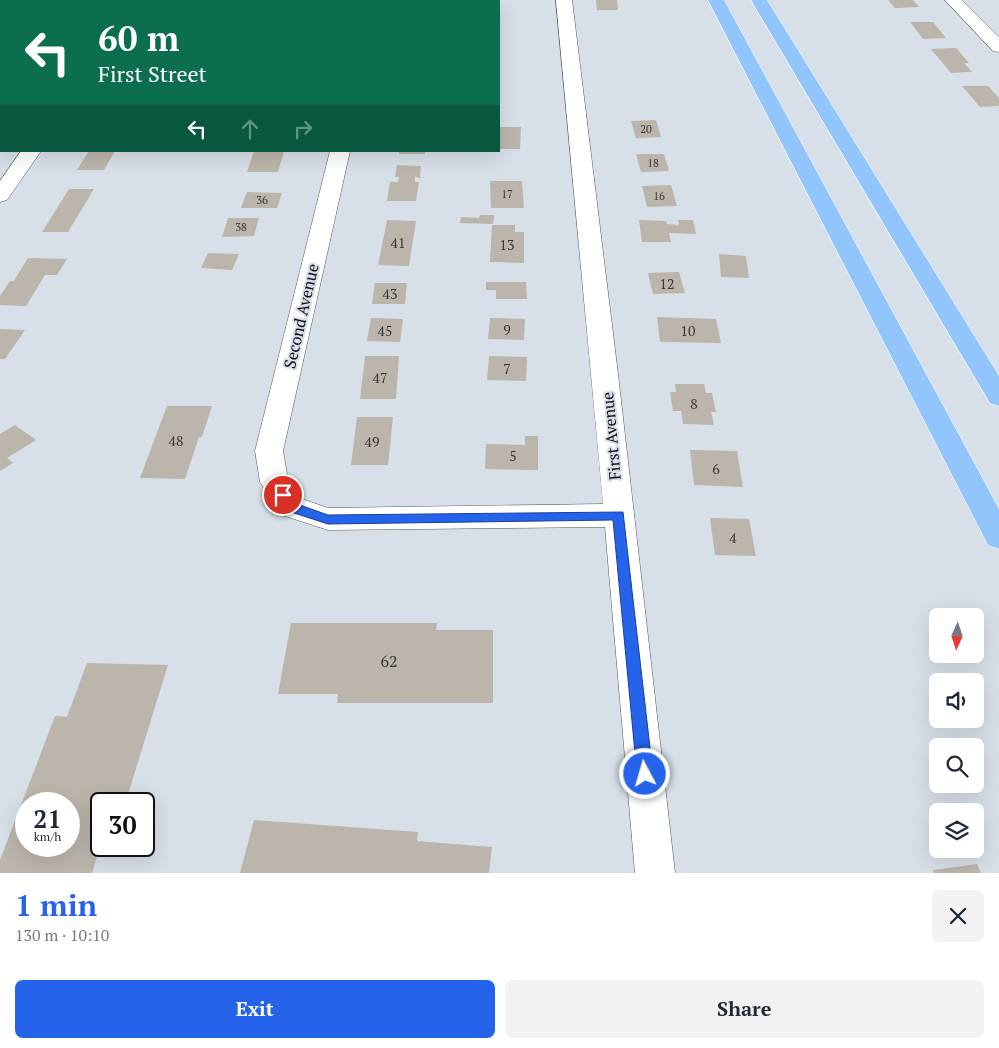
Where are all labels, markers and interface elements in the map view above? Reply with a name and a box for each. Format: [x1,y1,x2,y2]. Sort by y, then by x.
text: 60 m [98,15,179,61]
icon: left [15,20,80,85]
text: First Street [98,59,207,88]
icon: left [183,115,211,143]
icon: ahead [236,115,264,143]
icon: right [289,115,317,143]
house number: 20 [640,122,652,136]
house number: 18 [647,156,659,170]
house number: 17 [501,187,513,201]
house number: 16 [653,189,665,203]
house number: 36 [256,193,268,207]
house number: 38 [235,220,247,234]
house number: 41 [391,233,405,252]
house number: 13 [500,235,514,254]
street label: Second Avenue [278,261,324,371]
house number: 12 [660,274,674,293]
house number: 43 [383,284,397,303]
house number: 9 [503,320,511,339]
house number: 45 [378,321,392,340]
house number: 10 [681,321,695,340]
house number: 7 [503,359,511,378]
house number: 47 [373,368,387,387]
street label: First Avenue [596,391,626,481]
house number: 8 [690,394,698,413]
house number: 48 [169,431,183,450]
house number: 49 [365,432,379,451]
house number: 5 [509,446,517,465]
house number: 6 [712,459,720,478]
pin [262,474,304,516]
icon: arrive [269,481,297,509]
house number: 4 [729,528,737,547]
north arrow [929,608,984,662]
map controls [929,608,984,858]
house number: 62 [380,650,398,672]
button: sound [929,673,984,728]
button: search [929,738,984,793]
position arrow [618,747,670,799]
speed limit sign: 30 [90,792,155,857]
text: 21 [33,802,62,835]
button: layers [929,803,984,858]
text: km/h [34,829,61,844]
text: 1 min [15,885,97,925]
button: close [932,890,984,942]
text: 130 m · 10:10 [15,924,109,946]
button: Exit [15,980,495,1038]
button: Share [505,980,984,1038]

